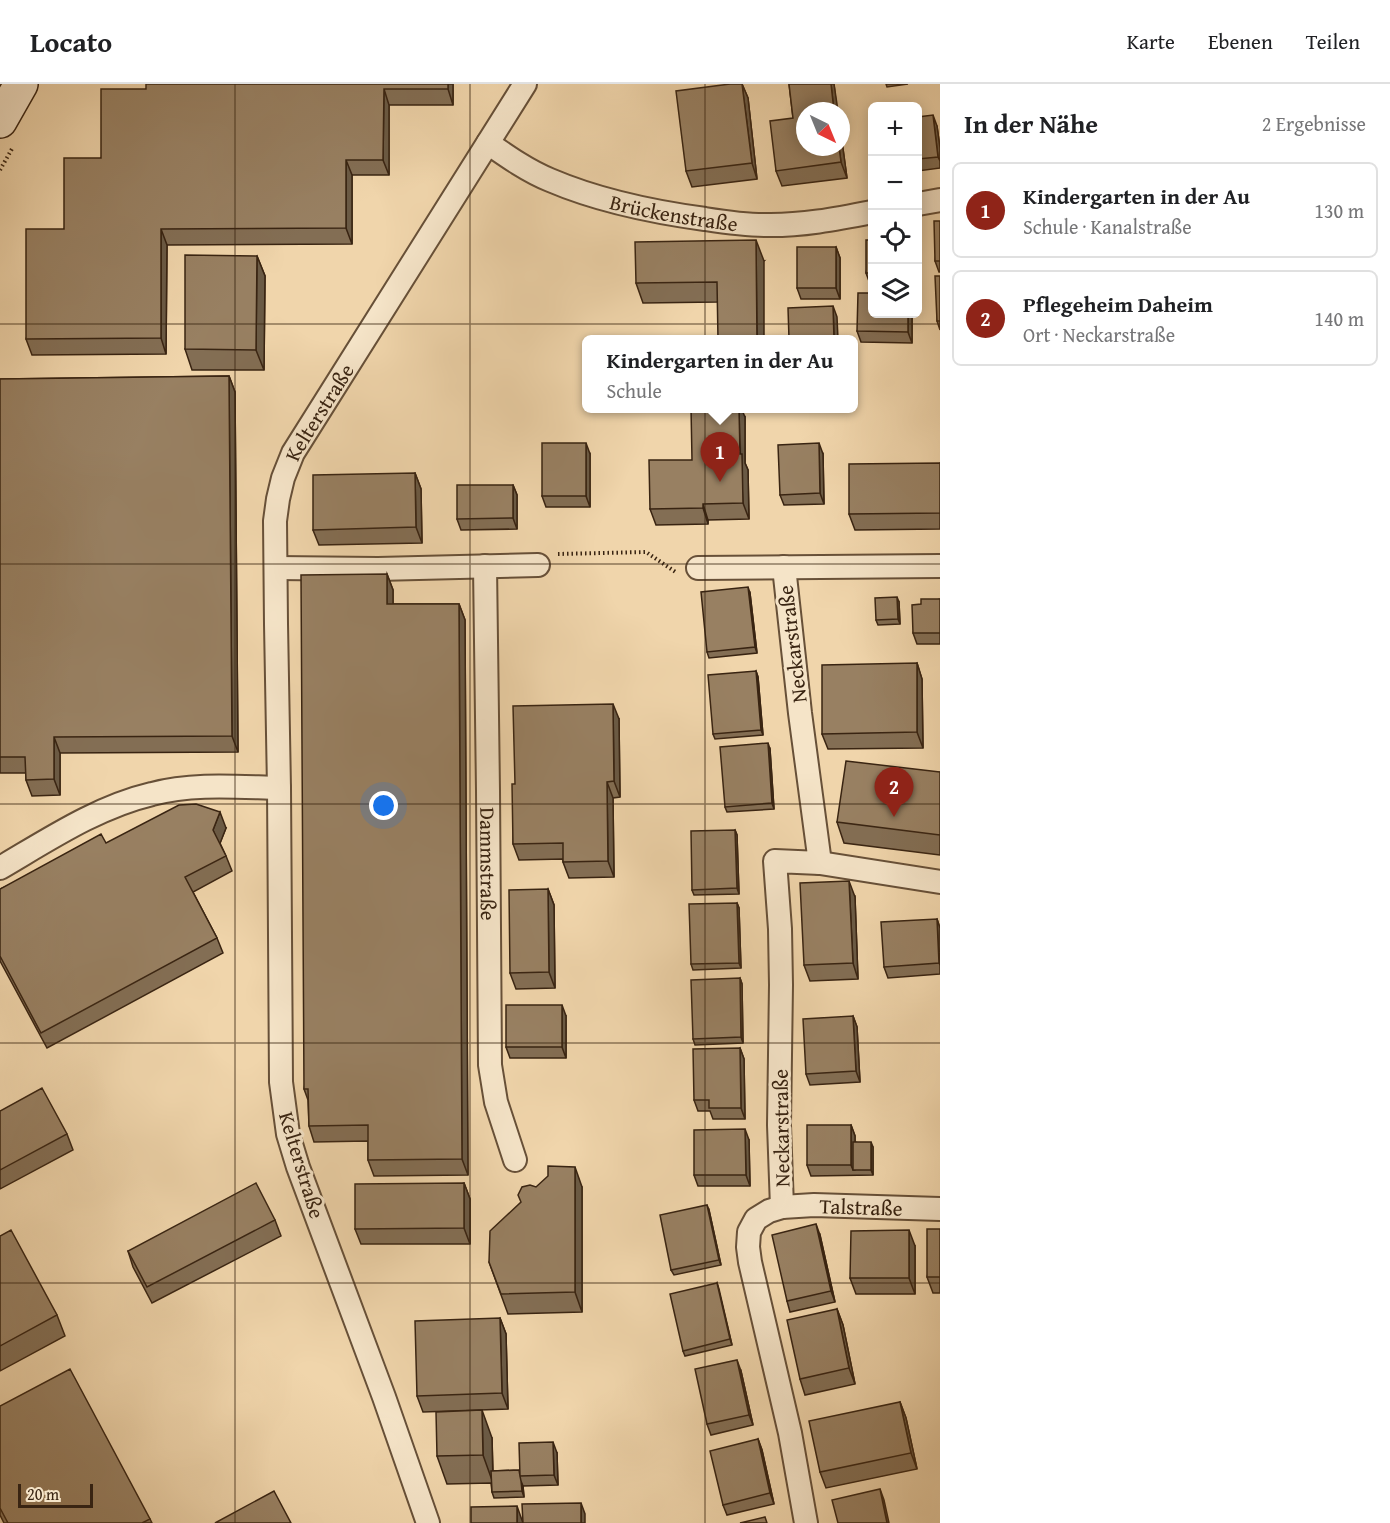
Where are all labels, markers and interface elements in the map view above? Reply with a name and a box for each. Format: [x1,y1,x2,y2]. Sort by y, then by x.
text: Locato [30,21,112,62]
text: Karte [1127,26,1175,57]
text: Ebenen [1208,26,1273,57]
text: Teilen [1306,26,1360,57]
north arrow [796,102,850,156]
map controls [868,102,922,318]
button: + [868,102,922,156]
text: In der Nähe [964,104,1098,143]
text: 2 Ergebnisse [1262,109,1366,138]
button: − [868,156,922,210]
text: Kindergarten in der Au [1023,180,1250,212]
street label: Brückenstraße [607,186,740,239]
text: 1 [980,196,991,225]
text: 130 m [1314,196,1364,225]
button: locate [868,210,922,264]
text: Schule · Kanalstraße [1023,212,1192,241]
button: layers [868,264,922,318]
text: Pflegeheim Daheim [1023,288,1213,320]
text: 2 [980,304,991,333]
text: 140 m [1314,304,1364,333]
text: Ort · Neckarstraße [1023,320,1175,349]
popup [582,335,858,413]
text: Kindergarten in der Au [607,344,833,376]
street label: Kelterstraße [276,357,361,465]
text: Schule [607,376,662,405]
pin: 1 [700,432,740,482]
street label: Neckarstraße [769,583,815,705]
pin: 2 [874,768,914,817]
your location [369,791,398,820]
street label: Dammstraße [473,807,504,921]
street label: Neckarstraße [764,1069,798,1187]
street label: Kelterstraße [271,1108,333,1222]
street label: Talstraße [819,1190,903,1223]
scale bar [18,1481,93,1508]
text: 20 m [27,1482,59,1506]

